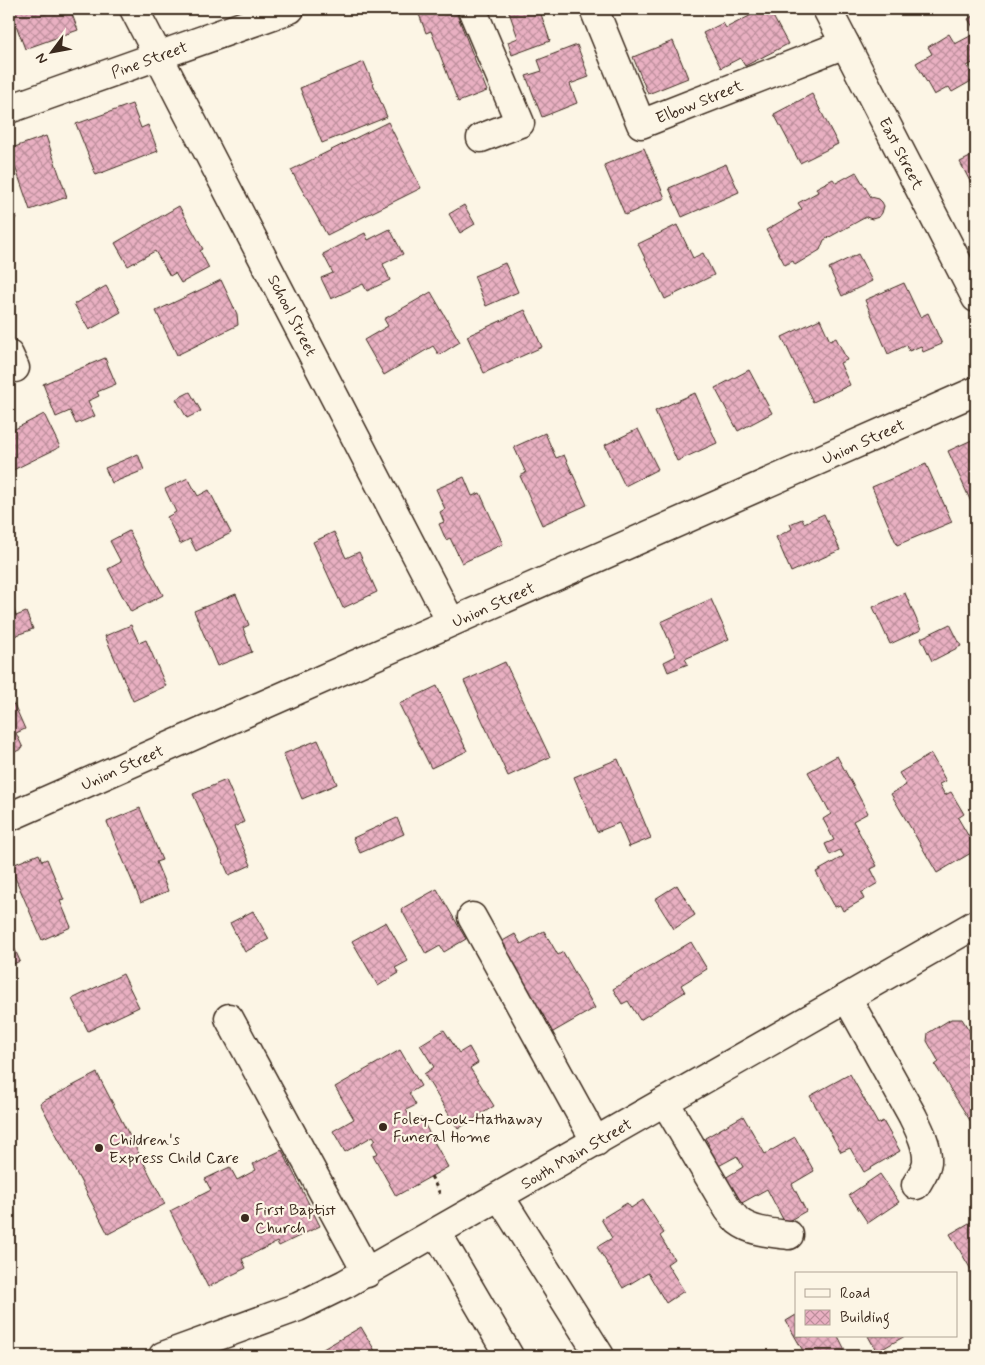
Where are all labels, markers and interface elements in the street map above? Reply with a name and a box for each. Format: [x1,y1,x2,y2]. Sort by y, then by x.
north arrow [28,28,78,78]
street label: Pine Street [108,37,191,84]
text: N [32,50,52,67]
street label: Elbow Street [653,75,747,129]
street label: East Street [874,114,928,194]
street label: School Street [262,271,321,360]
street label: Union Street [819,415,909,470]
street label: Union Street [449,578,539,633]
street label: Union Street [78,741,168,796]
place label: Foley-Cook-Hathaway Funeral Home [393,1109,542,1148]
street label: South Main Street [517,1114,637,1195]
marker: Foley-Cook-Hathaway Funeral Home [377,1121,389,1133]
place label: Children's Express Child Care [109,1130,239,1169]
marker: Children's Express Child Care [93,1142,105,1154]
place label: First Baptist Church [255,1200,336,1239]
marker: First Baptist Church [239,1212,251,1224]
legend [795,1272,958,1338]
text: Road [840,1284,870,1304]
text: Building [840,1308,890,1329]

